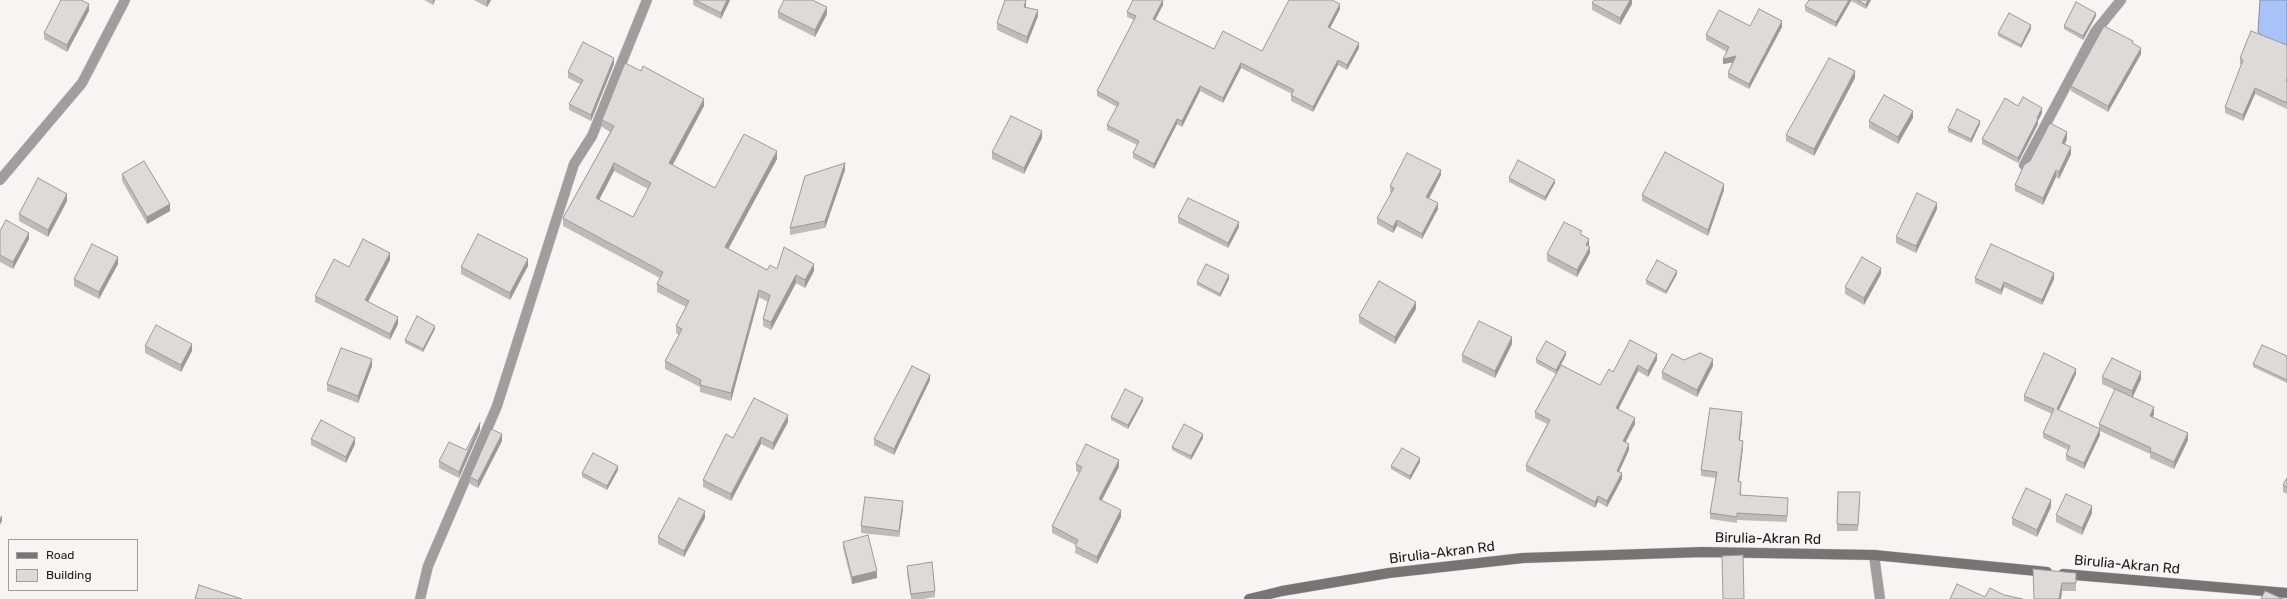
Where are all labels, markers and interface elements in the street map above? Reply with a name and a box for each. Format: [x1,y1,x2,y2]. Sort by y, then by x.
street label: Birulia-Akran Rd [1715,530,1821,548]
street label: Birulia-Akran Rd [1388,538,1496,568]
legend [8,539,138,591]
text: Road [46,548,74,562]
street label: Birulia-Akran Rd [2073,552,2181,578]
text: Building [46,568,92,582]

